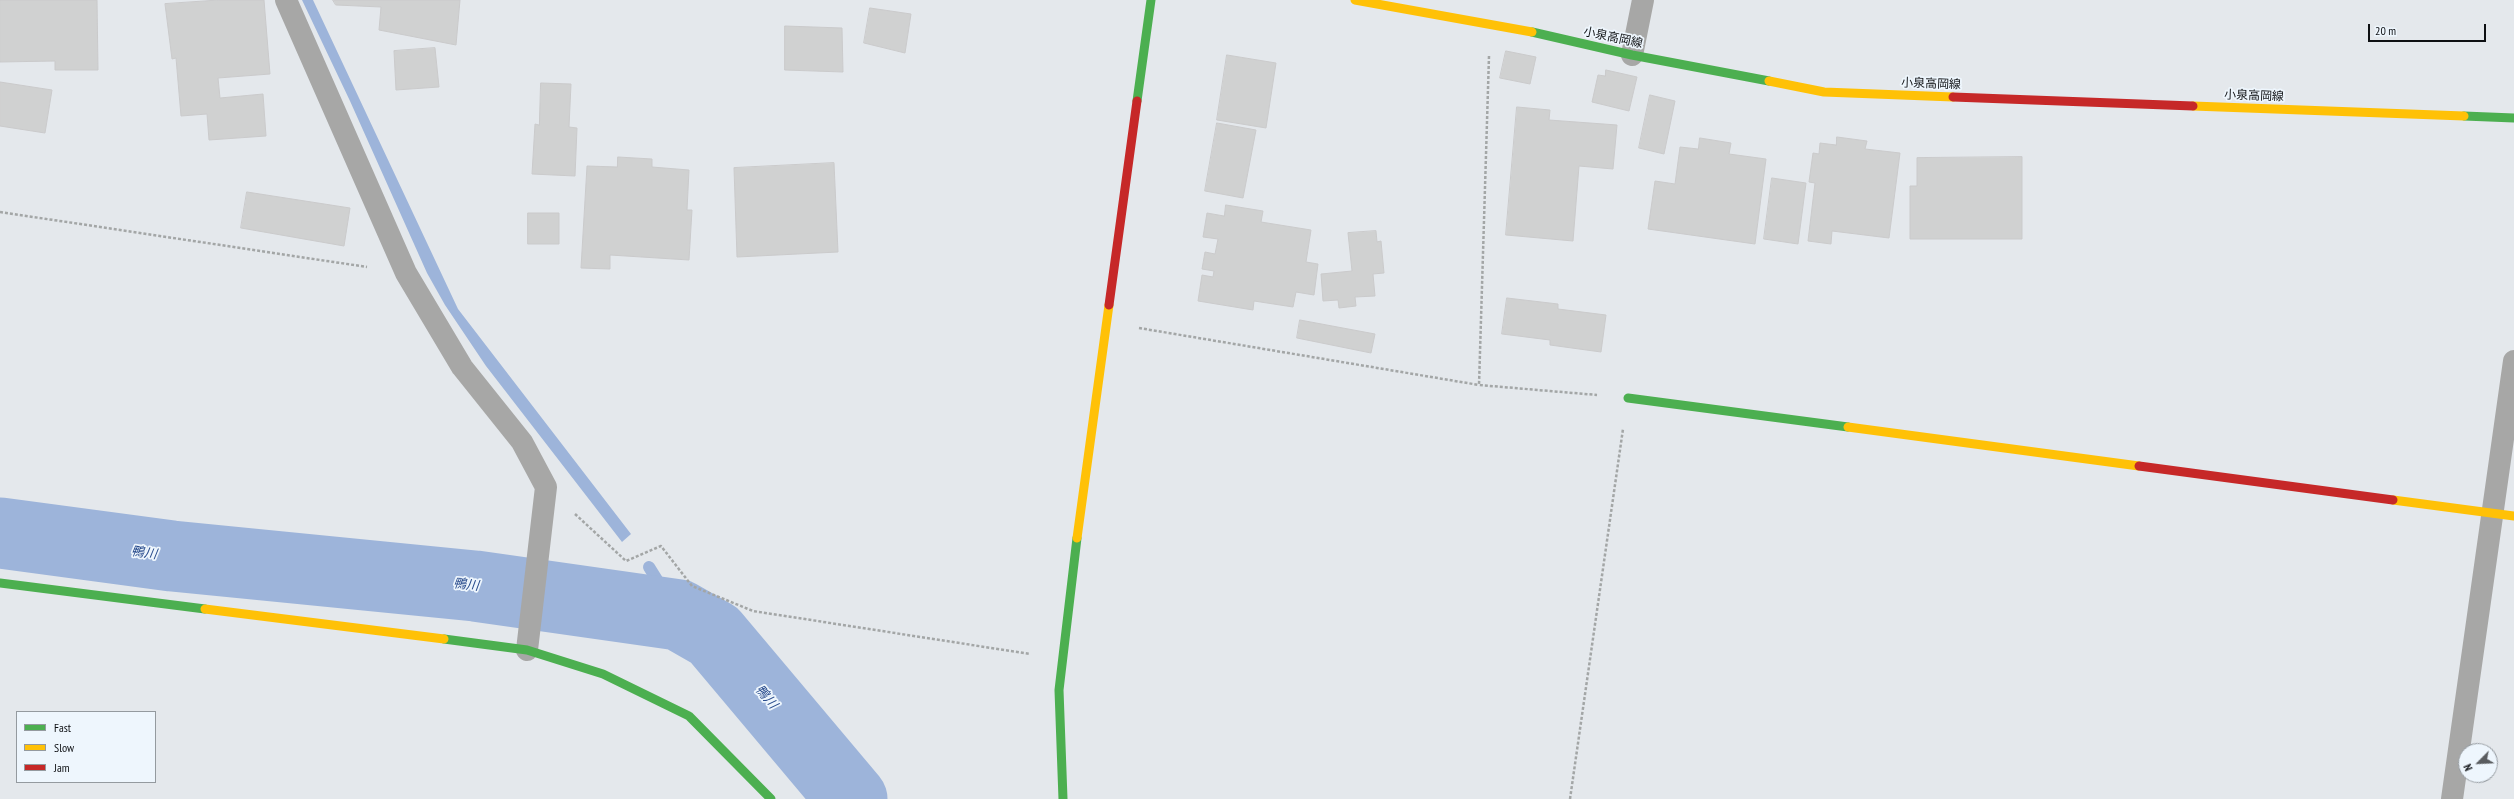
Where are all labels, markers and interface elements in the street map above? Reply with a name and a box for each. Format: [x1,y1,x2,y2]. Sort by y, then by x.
scale bar [2370,16,2488,42]
text: 20 m [2375,23,2396,38]
street label: 小泉高岡線 [1582,25,1644,51]
street label: 小泉高岡線 [1901,76,1961,92]
street label: 小泉高岡線 [2224,88,2284,104]
water label: 鴨川 [130,543,158,563]
water label: 鴨川 [452,576,480,594]
water label: 鴨川 [752,682,780,712]
legend [16,711,156,783]
text: Fast [54,720,71,735]
text: Slow [54,740,74,755]
north arrow [2458,743,2498,783]
text: Jam [54,760,70,775]
text: N [2460,762,2476,773]

